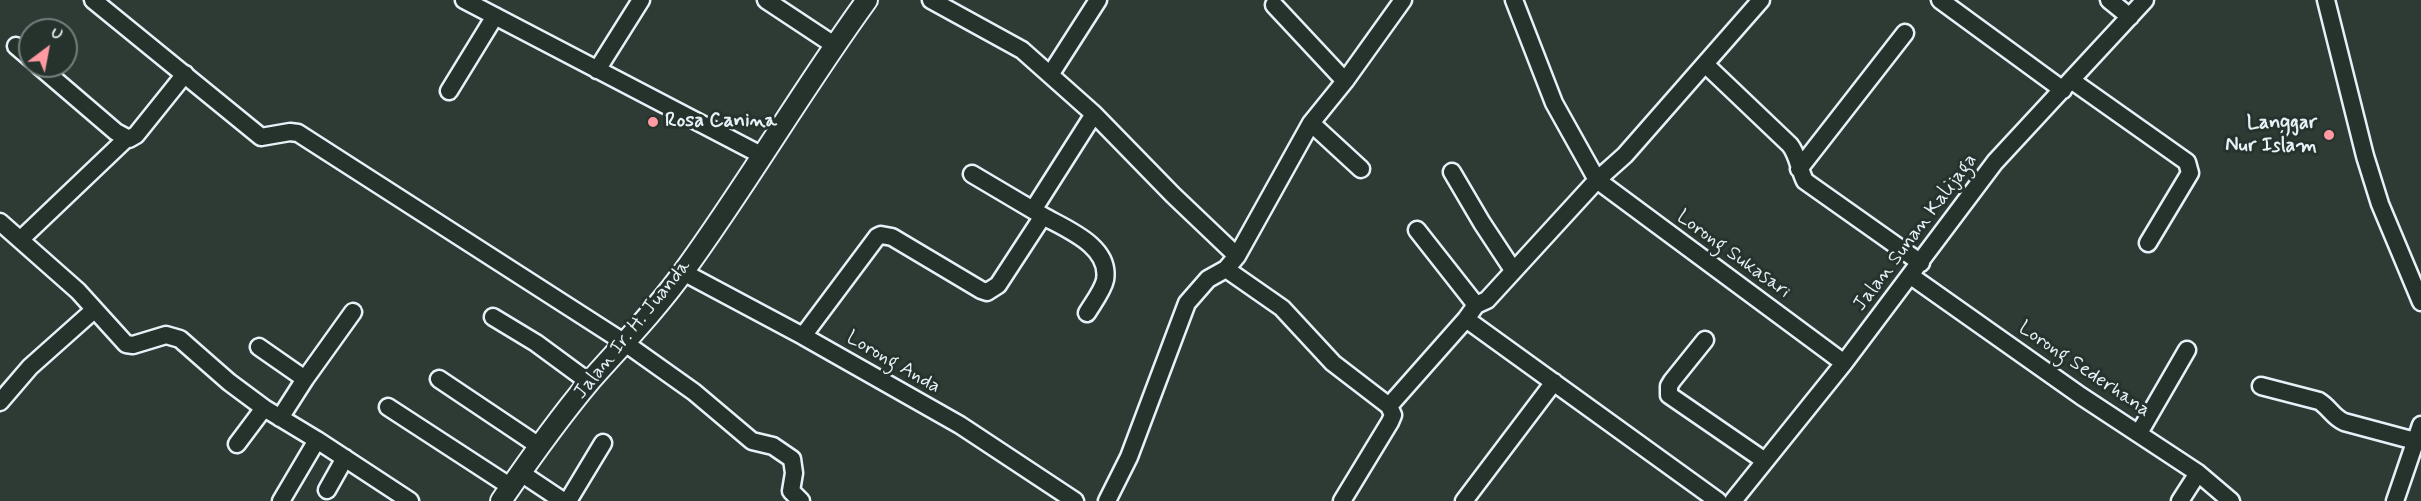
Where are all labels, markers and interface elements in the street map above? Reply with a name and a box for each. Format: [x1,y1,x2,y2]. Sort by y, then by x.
north arrow [18,18,78,78]
text: U [47,22,67,46]
place label: Rosa Canina [665,110,777,134]
place label: Langgar Nur Islam [2225,112,2317,159]
marker: Rosa Canina [646,115,660,129]
marker: Langgar Nur Islam [2322,128,2336,142]
street label: Jalan Sunan Kalijaga [1849,149,1983,317]
street label: Lorong Sukasari [1671,206,1795,304]
street label: Jalan Ir. H. Juanda [569,255,697,405]
street label: Lorong Sederhana [2013,317,2155,423]
street label: Lorong Anda [842,326,944,400]

